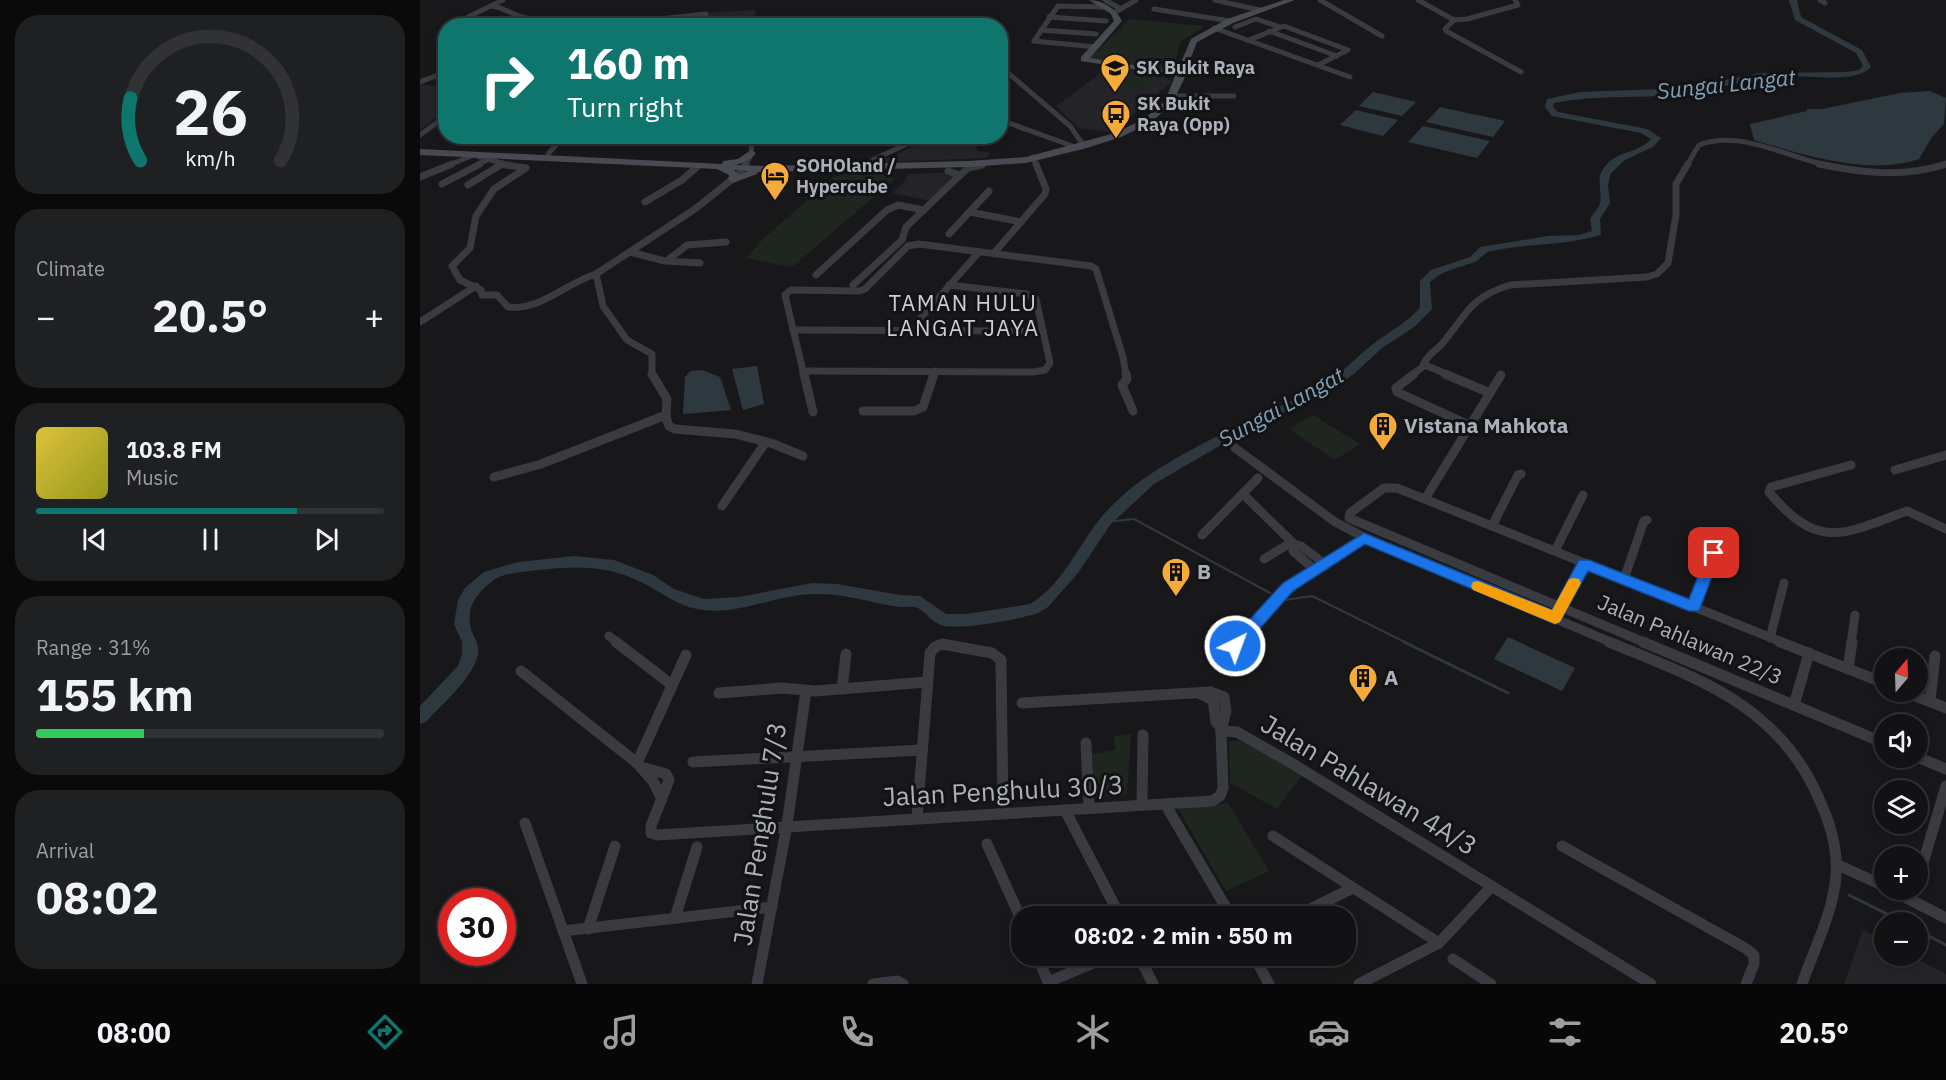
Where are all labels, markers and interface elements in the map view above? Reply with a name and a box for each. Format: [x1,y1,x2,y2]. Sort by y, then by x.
text: 160 m [567,36,690,91]
icon: right [468,42,546,120]
school or university icon: SK Bukit Raya [1099,52,1131,94]
place label: SK Bukit Raya [1136,56,1255,79]
water label: Sungai Langat [1655,62,1798,105]
text: 26 [173,72,247,153]
text: Turn right [567,89,684,124]
place label: SK Bukit Raya (Opp) [1137,92,1230,136]
bus stop icon: SK Bukit Raya (Opp) [1100,98,1132,140]
text: km/h [185,145,235,173]
place label: SOHOland / Hypercube [796,154,896,198]
hotel icon: SOHOland / Hypercube [759,160,791,202]
text: Climate [36,255,105,282]
text: 20.5° [152,286,268,344]
district label: TAMAN HULU LANGAT JAYA [886,288,1040,342]
text: − [36,295,56,338]
text: + [364,295,384,338]
water label: Sungai Langat [1213,360,1349,453]
building icon: Vistana Mahkota [1367,410,1399,452]
place label: Vistana Mahkota [1404,411,1568,439]
text: 103.8 FM [126,435,222,464]
text: Music [126,464,178,491]
icon: previous [78,523,111,556]
icon: pause [194,523,227,556]
icon: next [310,523,343,556]
pin [1688,527,1739,578]
icon: arrive [1697,536,1730,569]
building icon: B [1160,556,1192,598]
place label: B [1197,557,1211,585]
street label: Jalan Pahlawan 22/3 [1594,587,1787,691]
position arrow [1203,614,1267,678]
text: Range · 31% [36,634,151,661]
north arrow [1874,648,1928,702]
map controls [1874,648,1928,966]
building icon: A [1347,662,1379,704]
place label: A [1384,663,1398,691]
text: 155 km [36,665,194,723]
street label: Jalan Pahlawan 4A/3 [1255,706,1484,862]
button: sound [1874,714,1928,768]
street label: Jalan Penghulu 7/3 [725,720,793,948]
street label: Jalan Penghulu 30/3 [882,767,1124,813]
button: layers [1874,780,1928,834]
text: Arrival [36,837,94,864]
button: + [1874,846,1928,900]
text: 08:02 [36,868,159,926]
speed limit sign: 30 [438,888,516,966]
button: − [1874,912,1928,966]
text: 08:02 · 2 min · 550 m [1074,921,1293,950]
icon: directions [364,1011,406,1053]
icon: music [600,1011,642,1053]
icon: phone [836,1011,878,1053]
icon: climate [1072,1011,1114,1053]
icon: car [1308,1011,1350,1053]
icon: filters [1544,1011,1586,1053]
text: 08:00 [97,1015,171,1050]
text: 20.5° [1779,1015,1849,1050]

